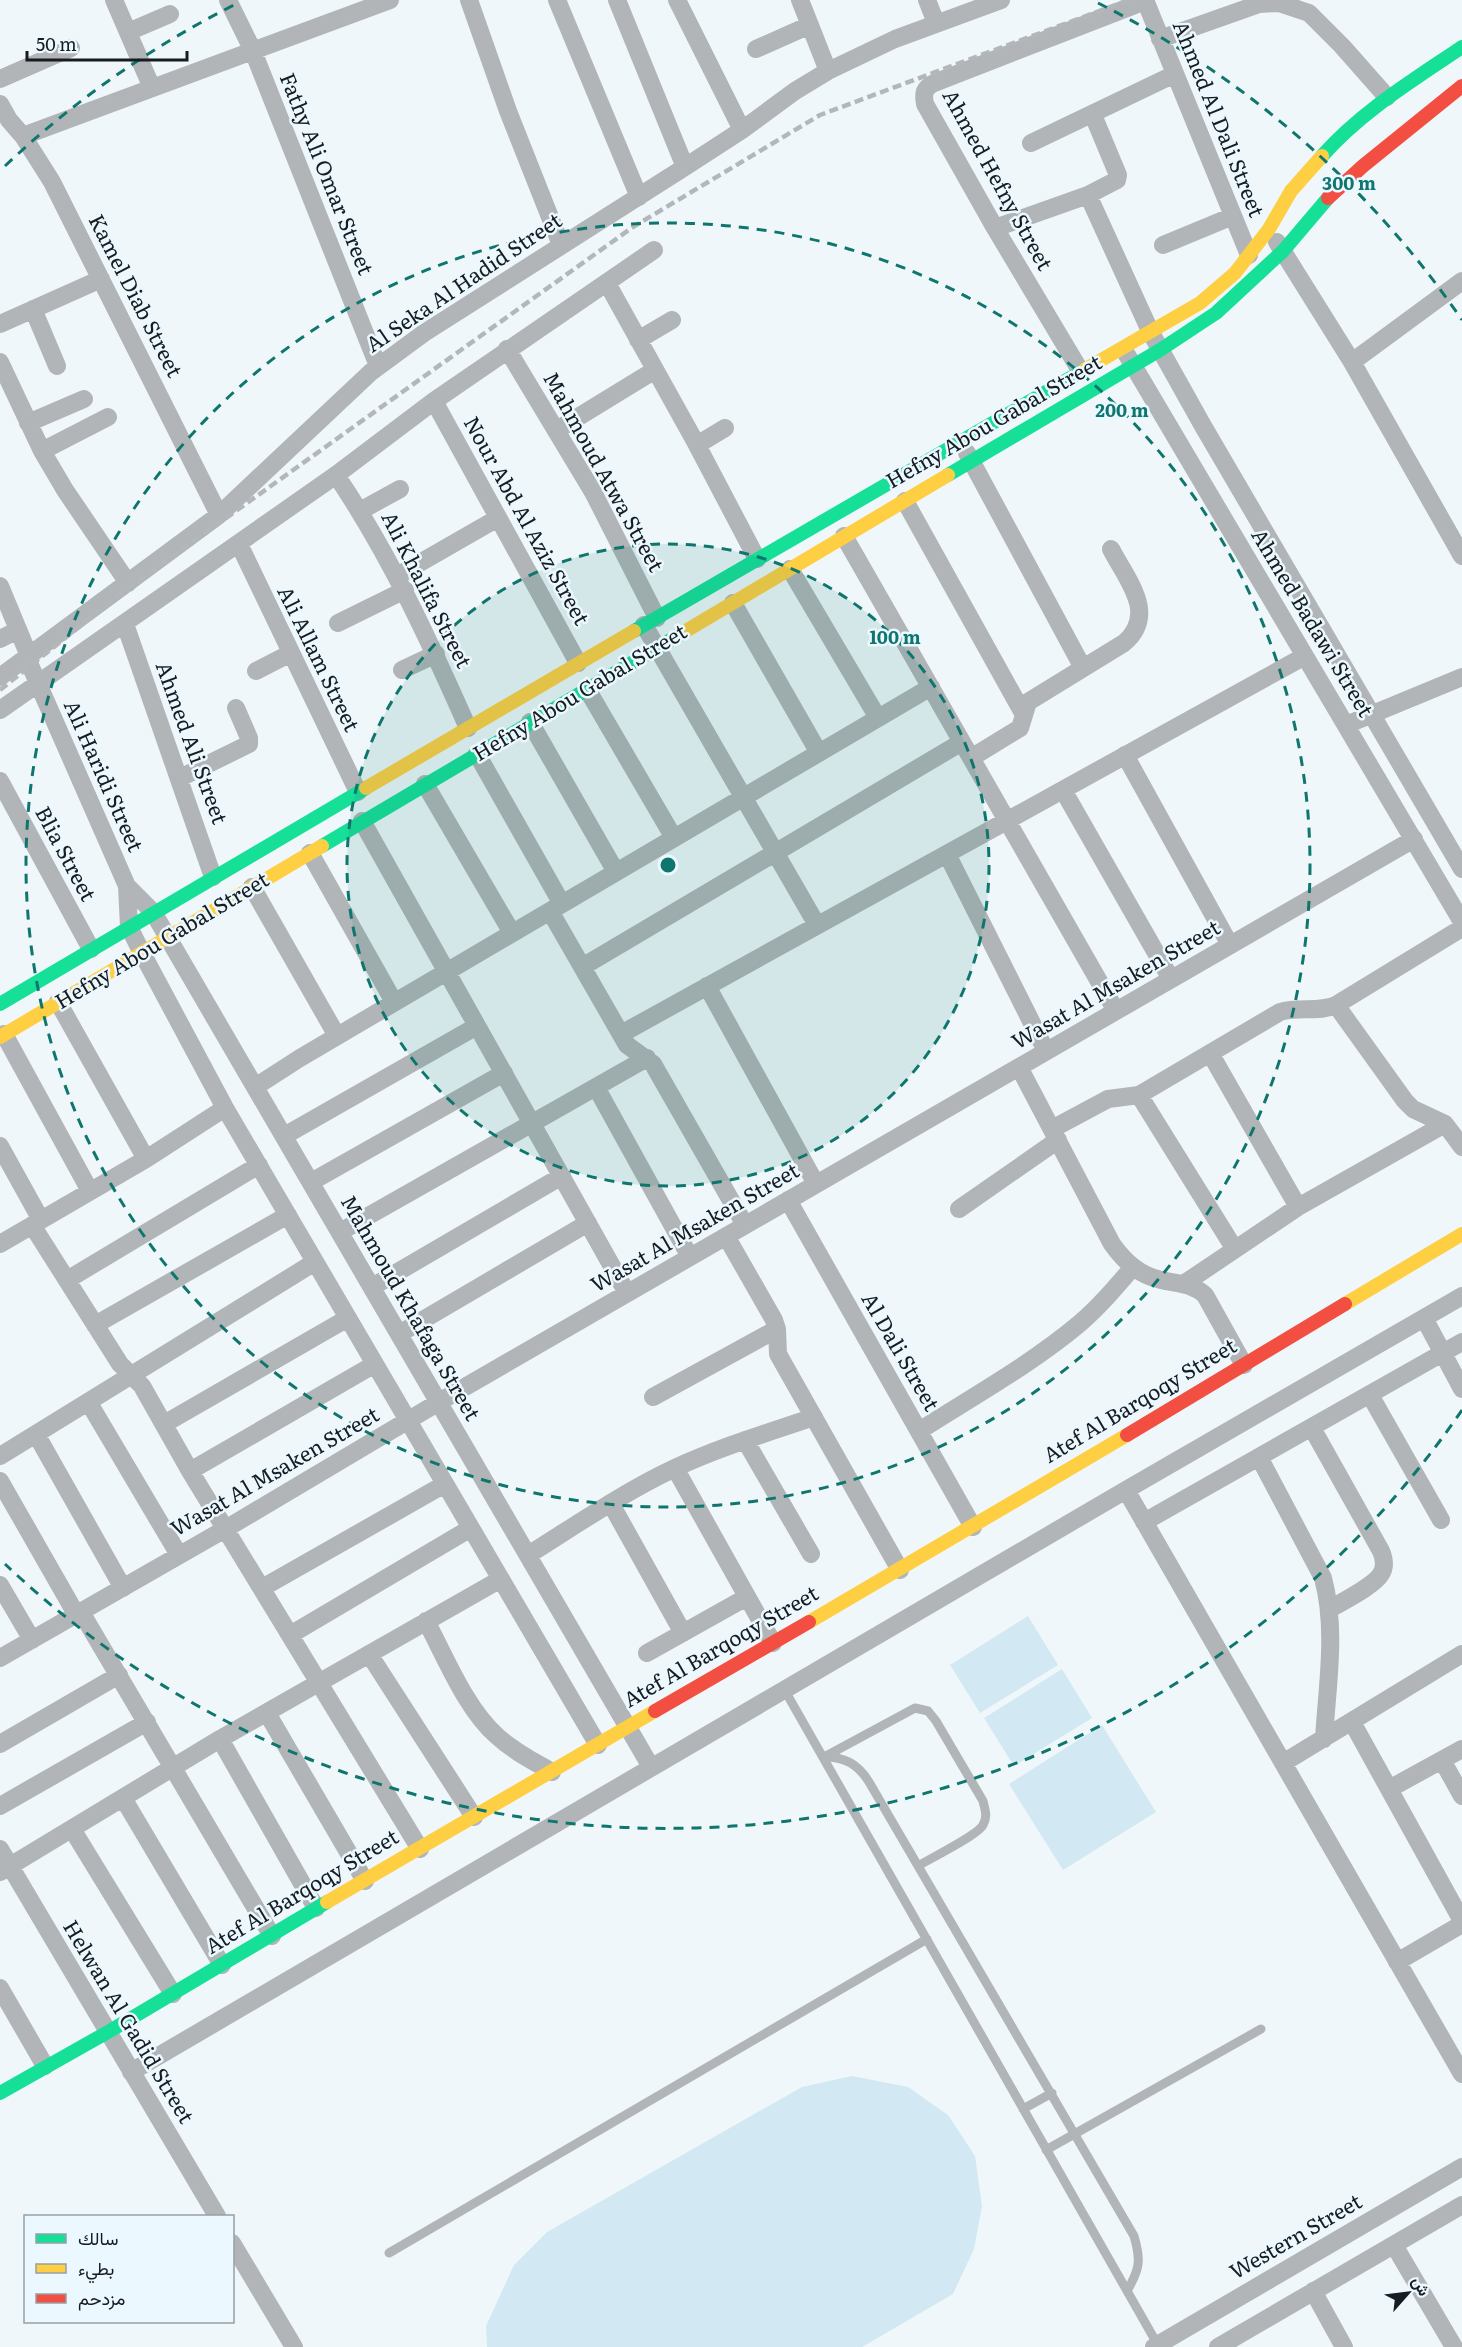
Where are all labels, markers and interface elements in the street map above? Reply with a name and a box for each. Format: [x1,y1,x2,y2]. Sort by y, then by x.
street label: Ahmed Al Dali Street [1167,15,1274,222]
scale bar [27,24,188,62]
text: 50 m [36,30,77,57]
street label: Fathy Ali Omar Street [274,67,383,279]
street label: Ahmed Hefny Street [936,83,1062,275]
text: 300 m [1322,169,1376,196]
street label: Al Seka Al Hadid Street [358,203,567,358]
street label: Kamel Diab Street [83,208,192,382]
street label: Hefny Abou Gabal Street [879,345,1107,494]
street label: Mahmoud Atwa Street [537,365,673,577]
text: 200 m [1095,396,1149,423]
street label: Nour Abd Al Aziz Street [458,410,599,630]
street label: Ali Khalifa Street [375,505,481,673]
street label: Ahmed Badawi Street [1245,522,1383,722]
street label: Ali Allam Street [271,580,369,737]
street label: Hefny Abou Gabal Street [466,614,692,767]
text: 100 m [869,623,921,650]
street label: Ahmed Ali Street [150,656,237,828]
street label: Ali Haridi Street [58,694,153,856]
street label: Blia Street [29,800,105,906]
centre of rings [658,855,678,875]
street label: Hefny Abou Gabal Street [48,862,274,1015]
street label: Wasat Al Msaken Street [1005,910,1225,1055]
street label: Wasat Al Msaken Street [584,1153,804,1298]
street label: Mahmoud Khafaga Street [335,1188,490,1426]
street label: Al Dali Street [856,1286,949,1416]
street label: Atef Al Barqoqy Street [1036,1328,1242,1469]
street label: Wasat Al Msaken Street [164,1397,384,1542]
street label: Atef Al Barqoqy Street [616,1576,824,1713]
street label: Atef Al Barqoqy Street [198,1819,404,1960]
street label: Helwan Al Gadid Street [57,1913,204,2129]
street label: Western Street [1223,2184,1367,2285]
legend [24,2215,234,2323]
text: سالك [78,2224,118,2251]
text: بطيء [78,2254,114,2284]
north arrow [1378,2263,1438,2323]
text: ش [1407,2271,1437,2300]
text: مزدحم [78,2284,125,2311]

